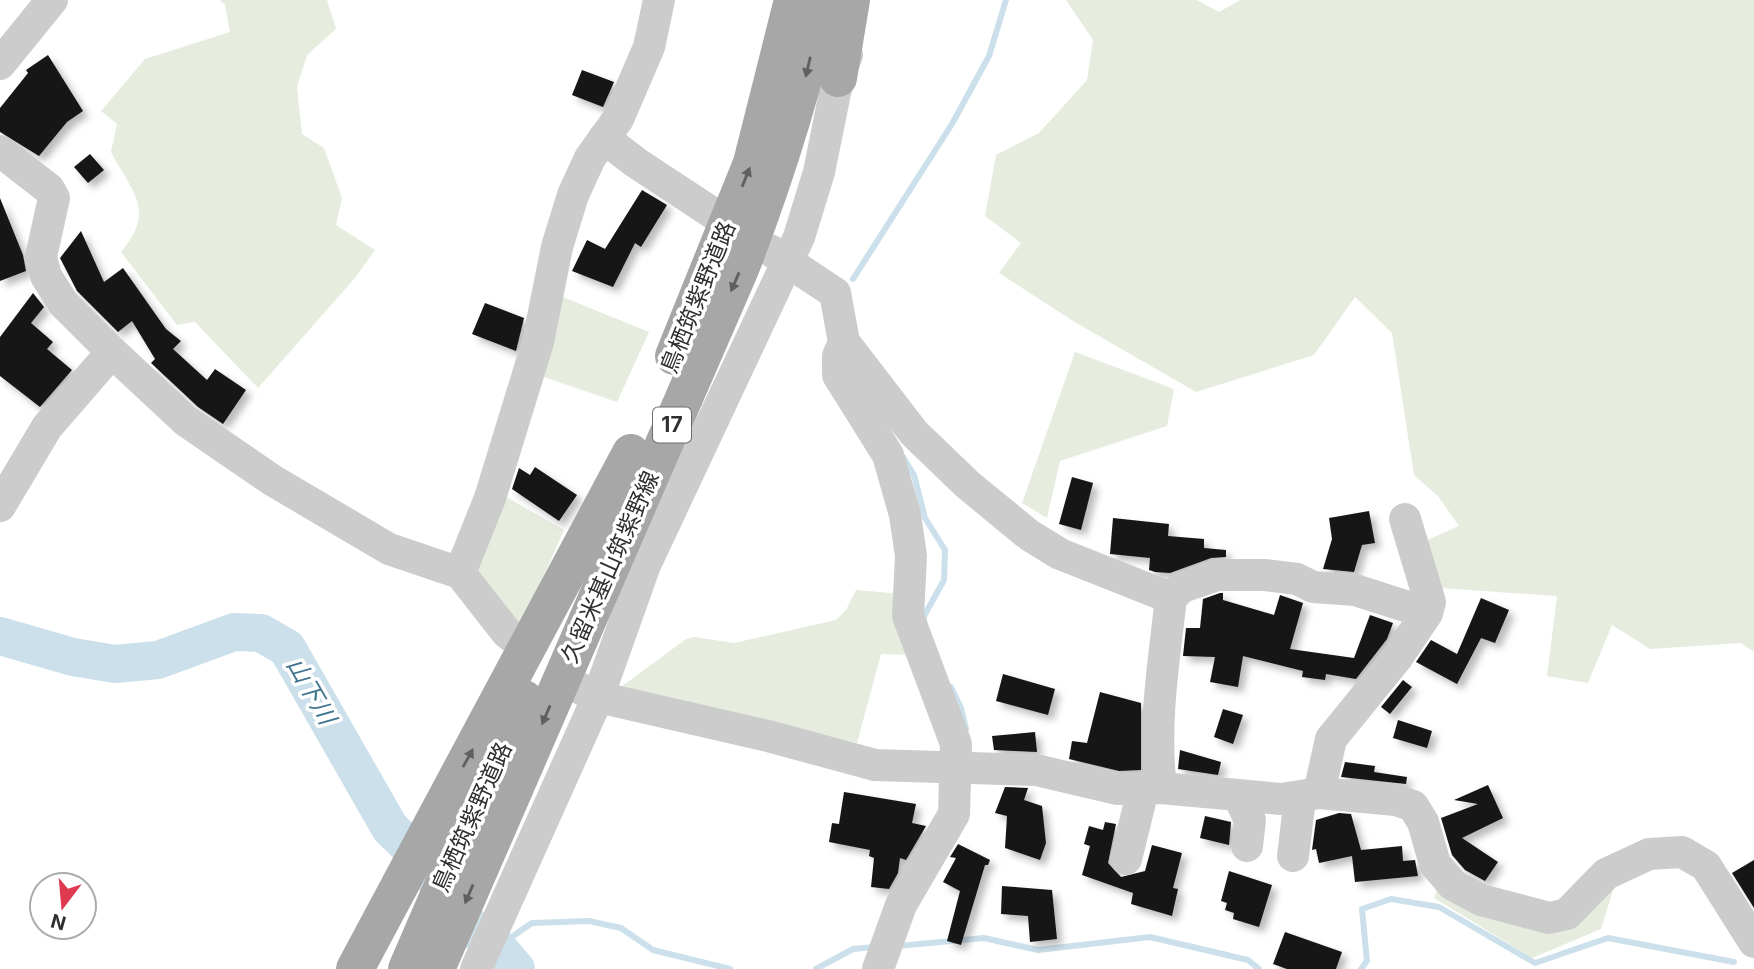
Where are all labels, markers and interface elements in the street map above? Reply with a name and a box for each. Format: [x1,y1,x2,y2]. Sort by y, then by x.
one-way arrow [802,56,813,78]
one-way arrow [741,166,752,187]
street label: 鳥栖筑紫野道路 [655,217,741,377]
one-way arrow [729,271,740,292]
road number: 17 [653,408,691,442]
street label: 久留米基山筑紫野線 [555,467,665,667]
water label: 山下川 [281,652,343,732]
one-way arrow [540,705,552,725]
street label: 鳥栖筑紫野道路 [426,738,518,896]
one-way arrow [462,749,474,768]
north arrow [28,871,98,941]
one-way arrow [463,884,475,904]
text: N [48,909,69,935]

